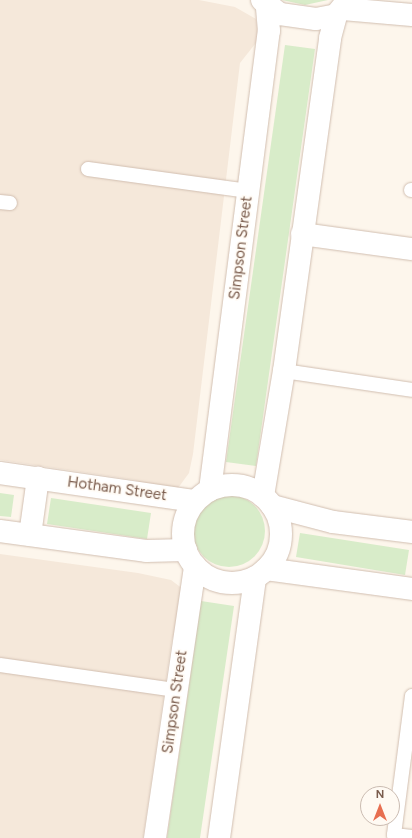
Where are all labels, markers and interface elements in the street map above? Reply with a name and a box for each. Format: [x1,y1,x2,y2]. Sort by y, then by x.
street label: Simpson Street [226,195,256,301]
street label: Hotham Street [66,473,168,505]
street label: Simpson Street [159,649,191,755]
north arrow [360,786,400,826]
text: N [376,788,384,801]

